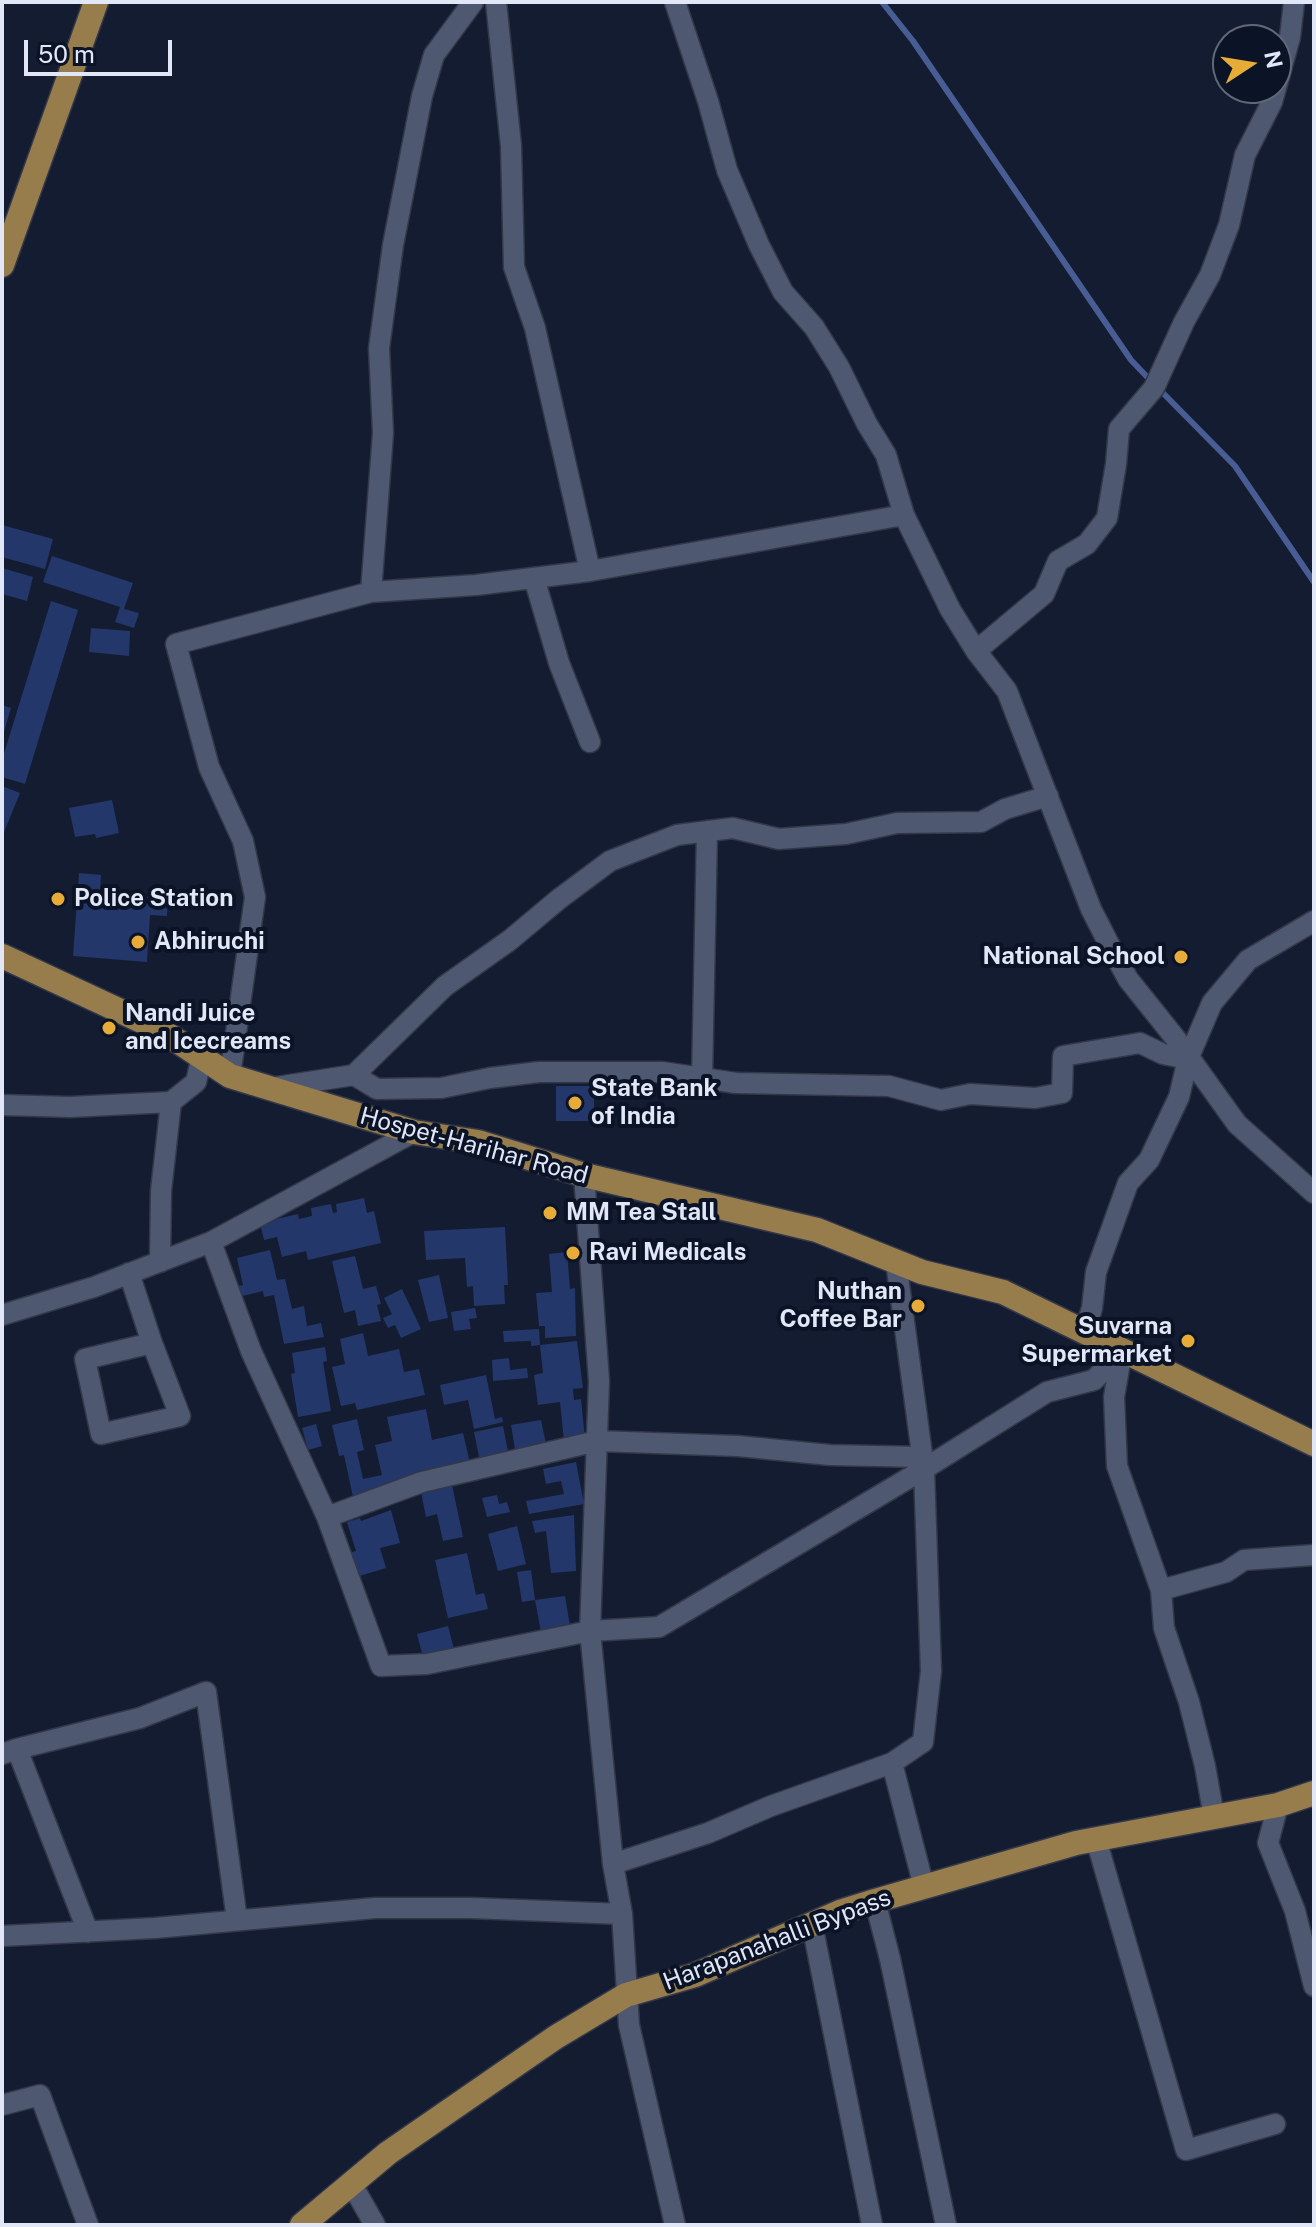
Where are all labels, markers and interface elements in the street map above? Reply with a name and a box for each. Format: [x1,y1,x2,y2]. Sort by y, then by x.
scale bar [28,24,176,74]
north arrow [1212,24,1292,104]
text: 50 m [38,40,95,68]
text: N [1259,48,1288,71]
place label: Police Station [74,885,233,913]
marker: Police Station [49,890,67,908]
place label: Abhiruchi [154,928,265,956]
marker: Abhiruchi [129,933,147,951]
place label: National School [983,943,1165,971]
marker: National School [1172,948,1190,966]
place label: Nandi Juice and Icecreams [125,1000,291,1056]
marker: Nandi Juice and Icecreams [100,1019,118,1037]
place label: State Bank of India [591,1075,717,1131]
marker: State Bank of India [566,1094,584,1112]
street label: Hospet-Harihar Road [357,1102,591,1190]
place label: MM Tea Stall [566,1199,716,1227]
marker: MM Tea Stall [541,1204,559,1222]
place label: Ravi Medicals [589,1239,747,1267]
marker: Ravi Medicals [564,1244,582,1262]
place label: Nuthan Coffee Bar [780,1278,902,1334]
marker: Nuthan Coffee Bar [909,1297,927,1315]
place label: Suvarna Supermarket [1021,1313,1172,1369]
marker: Suvarna Supermarket [1179,1332,1197,1350]
street label: Harapanahalli Bypass [659,1883,895,1997]

